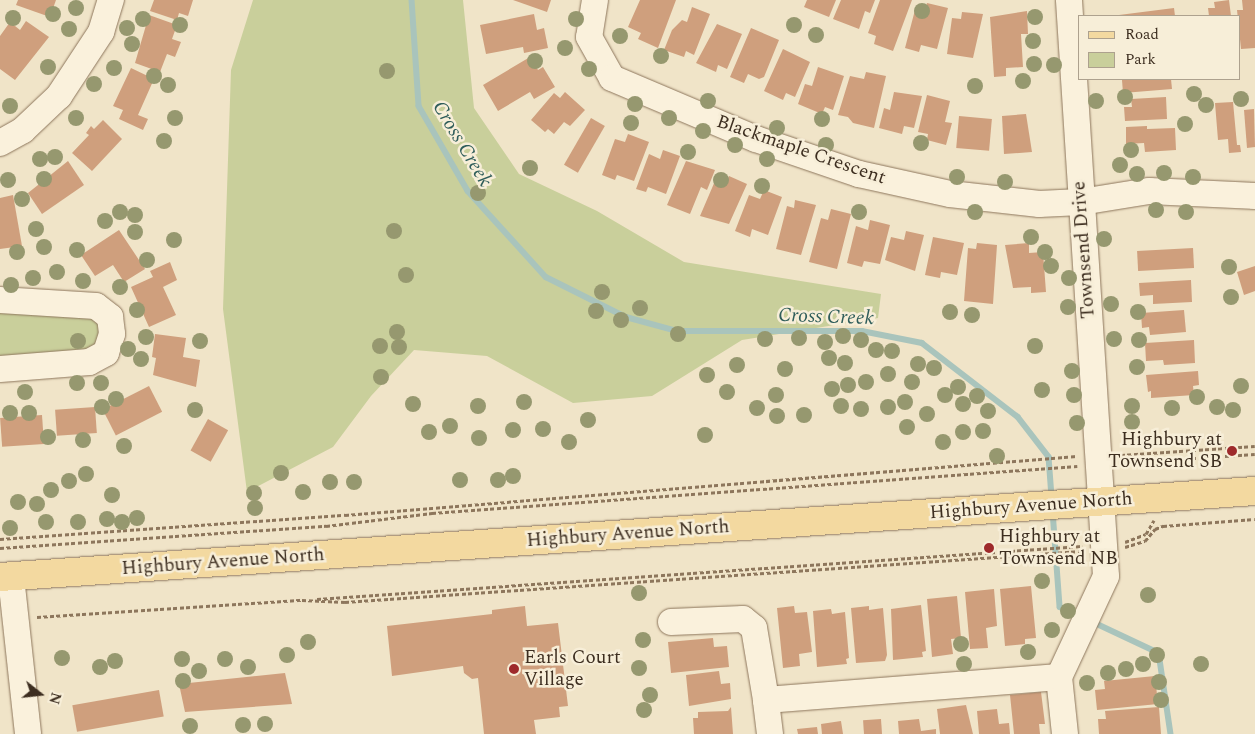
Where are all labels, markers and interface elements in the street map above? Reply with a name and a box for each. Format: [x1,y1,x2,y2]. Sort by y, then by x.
legend [1078,15,1240,80]
text: Road [1125,23,1159,46]
text: Park [1125,48,1156,71]
water label: Cross Creek [427,97,497,191]
street label: Blackmaple Crescent [713,110,889,190]
street label: Townsend Drive [1068,180,1100,320]
water label: Cross Creek [778,303,874,331]
place label: Highbury at Townsend SB [1108,429,1222,473]
marker: Highbury at Townsend SB [1226,445,1238,457]
street label: Highbury Avenue North [929,488,1133,524]
street label: Highbury Avenue North [526,516,730,552]
place label: Highbury at Townsend NB [999,526,1118,570]
marker: Highbury at Townsend NB [983,542,995,554]
street label: Highbury Avenue North [121,544,325,580]
place label: Earls Court Village [524,647,621,691]
marker: Earls Court Village [508,663,520,675]
north arrow [15,669,65,719]
text: N [43,690,67,707]

